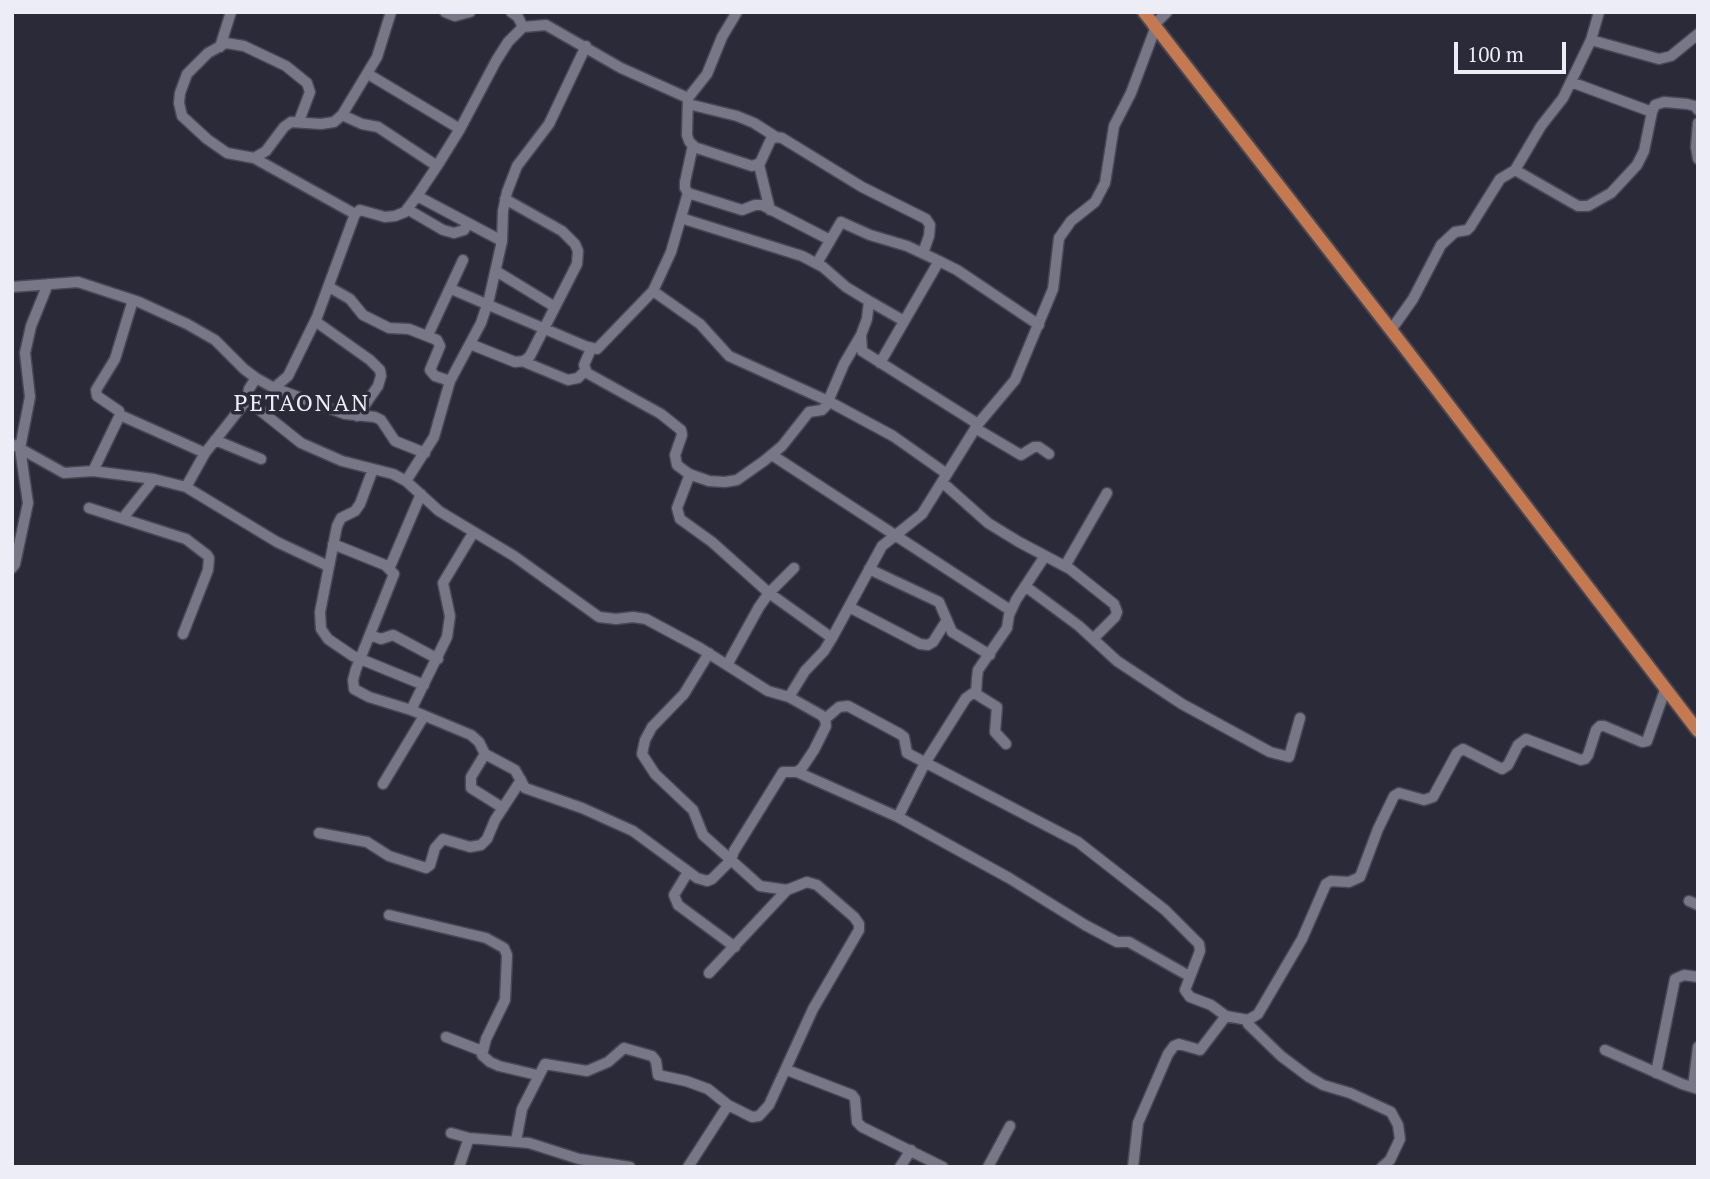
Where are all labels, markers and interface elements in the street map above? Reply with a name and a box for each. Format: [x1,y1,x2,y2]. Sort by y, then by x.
scale bar [1458,28,1570,72]
text: 100 m [1467,40,1524,68]
district label: PETAONAN [235,390,369,418]

